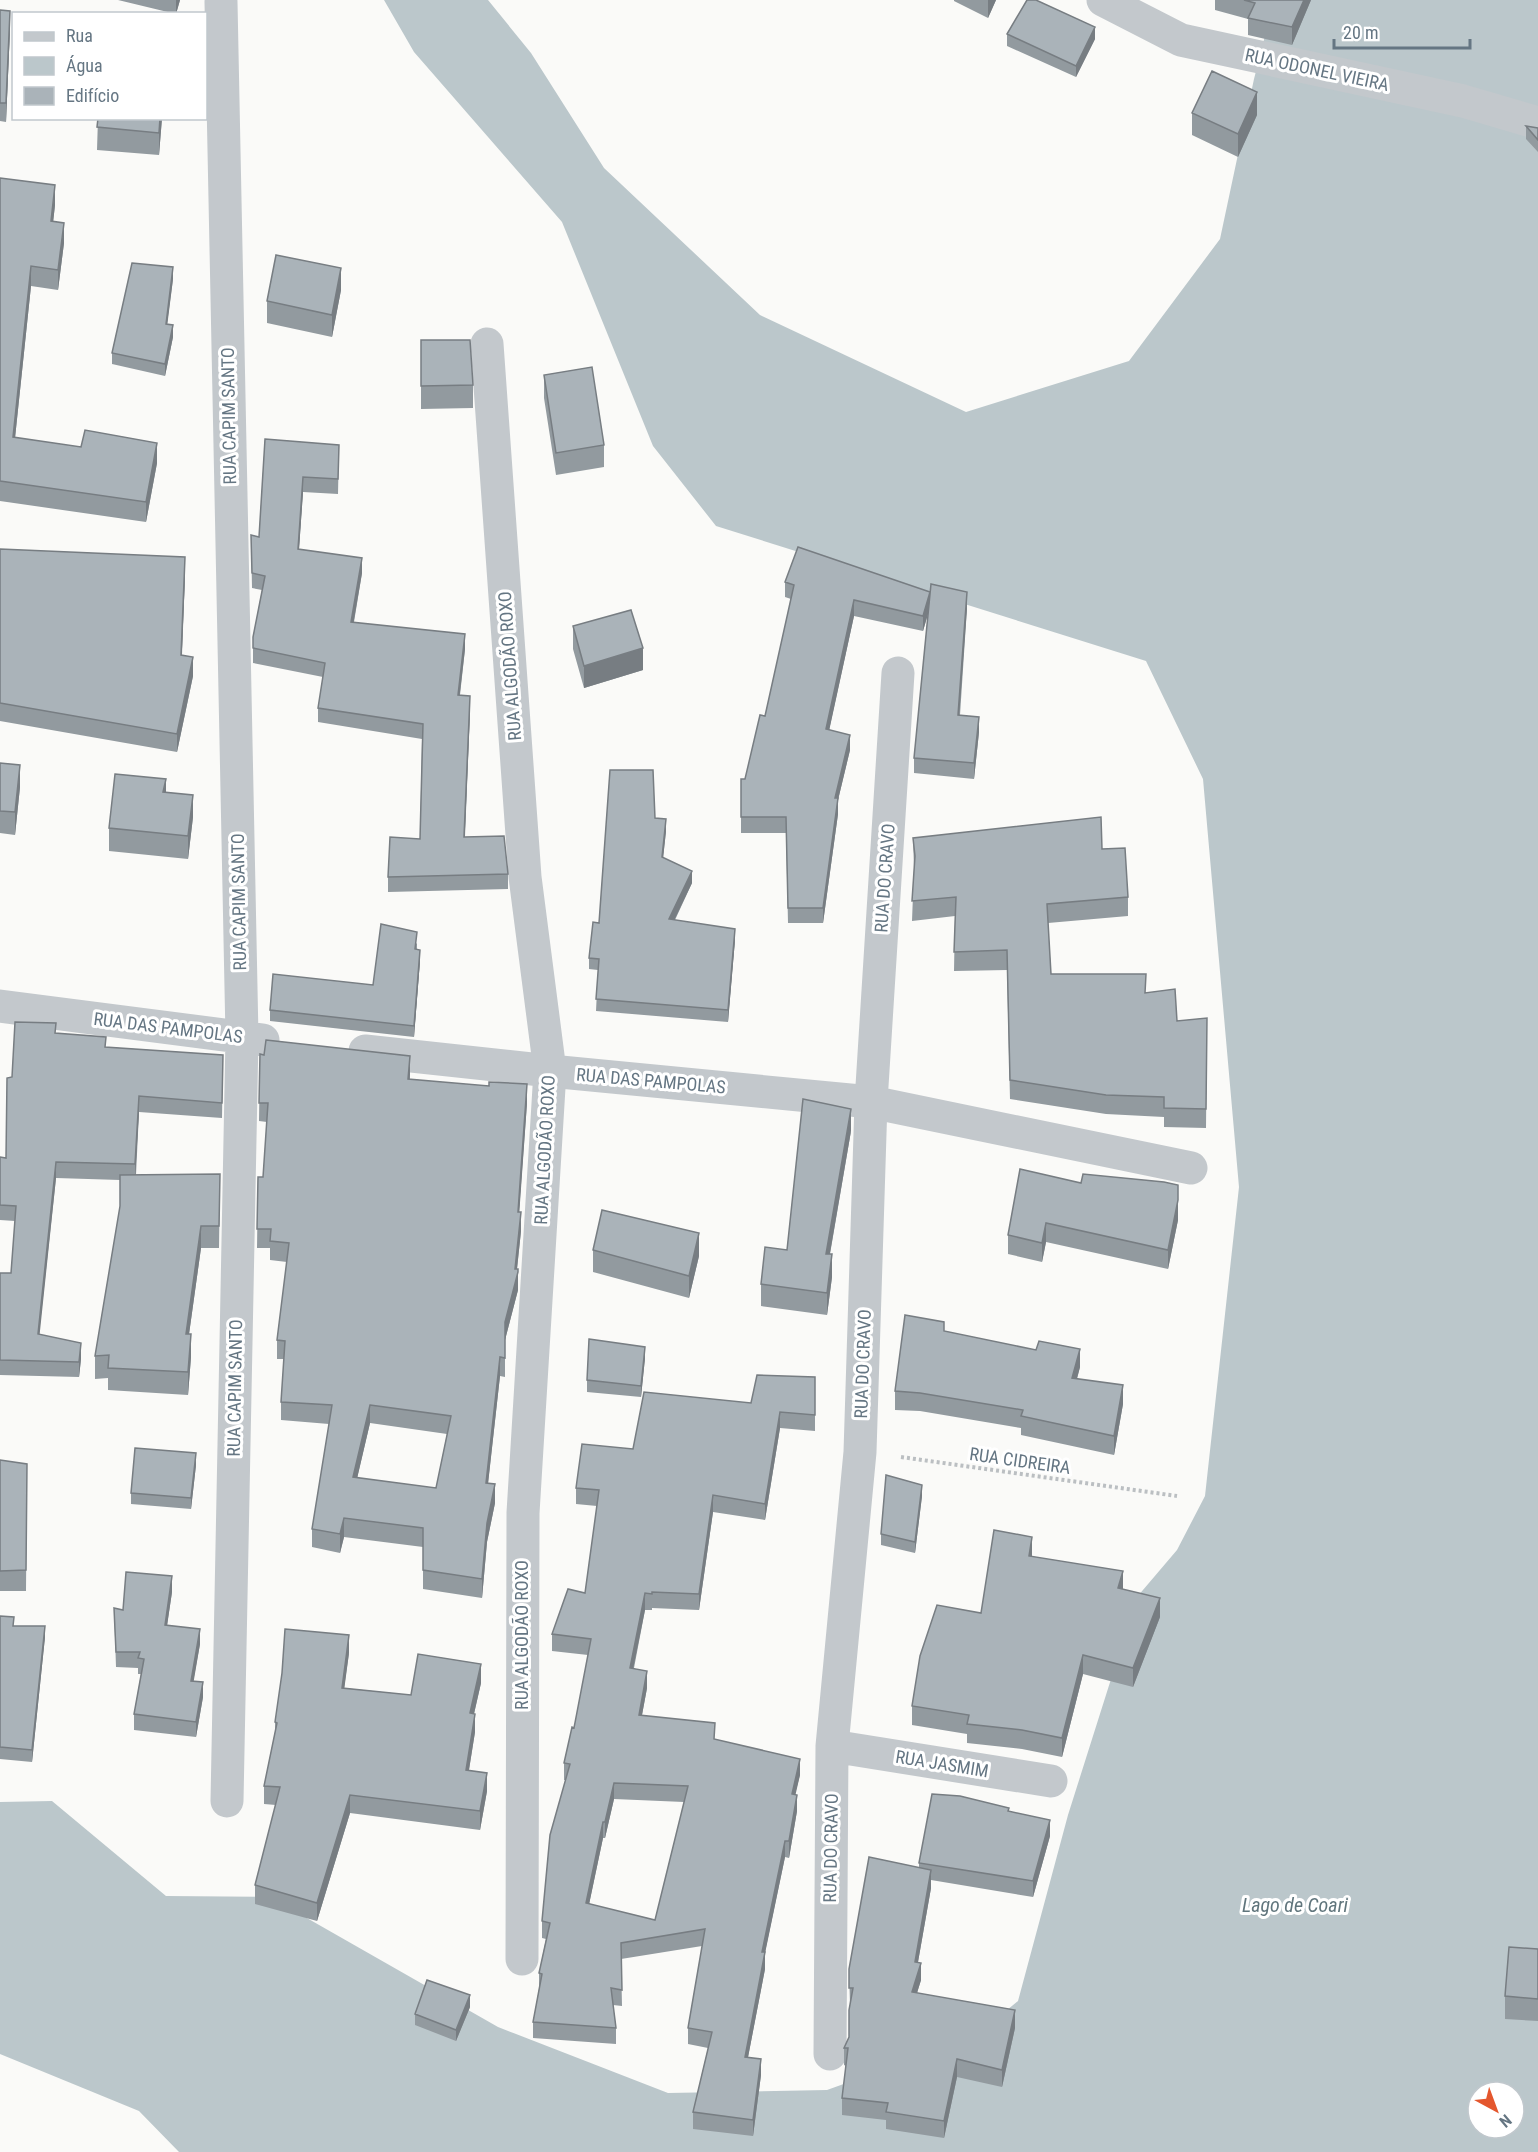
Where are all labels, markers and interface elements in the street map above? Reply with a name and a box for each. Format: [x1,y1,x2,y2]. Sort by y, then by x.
legend [12,12,207,120]
scale bar [1334,12,1470,50]
text: 20 m [1343,22,1378,43]
text: Rua [66,25,93,46]
street label: RUA ODONEL VIEIRA [1243,44,1392,95]
text: Água [66,55,103,76]
text: Edifício [66,85,119,106]
street label: RUA CAPIM SANTO [217,347,240,485]
street label: RUA ALGODÃO ROXO [494,591,525,741]
street label: RUA DO CRAVO [870,823,899,933]
street label: RUA CAPIM SANTO [227,833,250,971]
street label: RUA DAS PAMPOLAS [92,1008,244,1047]
street label: RUA DAS PAMPOLAS [575,1064,727,1097]
street label: RUA ALGODÃO ROXO [530,1075,559,1225]
street label: RUA DO CRAVO [850,1309,875,1419]
street label: RUA CAPIM SANTO [223,1319,246,1457]
street label: RUA CIDREIRA [968,1443,1073,1478]
street label: RUA ALGODÃO ROXO [511,1560,532,1710]
street label: RUA JASMIM [894,1746,990,1781]
street label: RUA DO CRAVO [819,1793,842,1903]
water label: Lago de Coari [1242,1893,1349,1917]
north arrow [1466,2080,1526,2140]
text: N [1496,2111,1515,2131]

